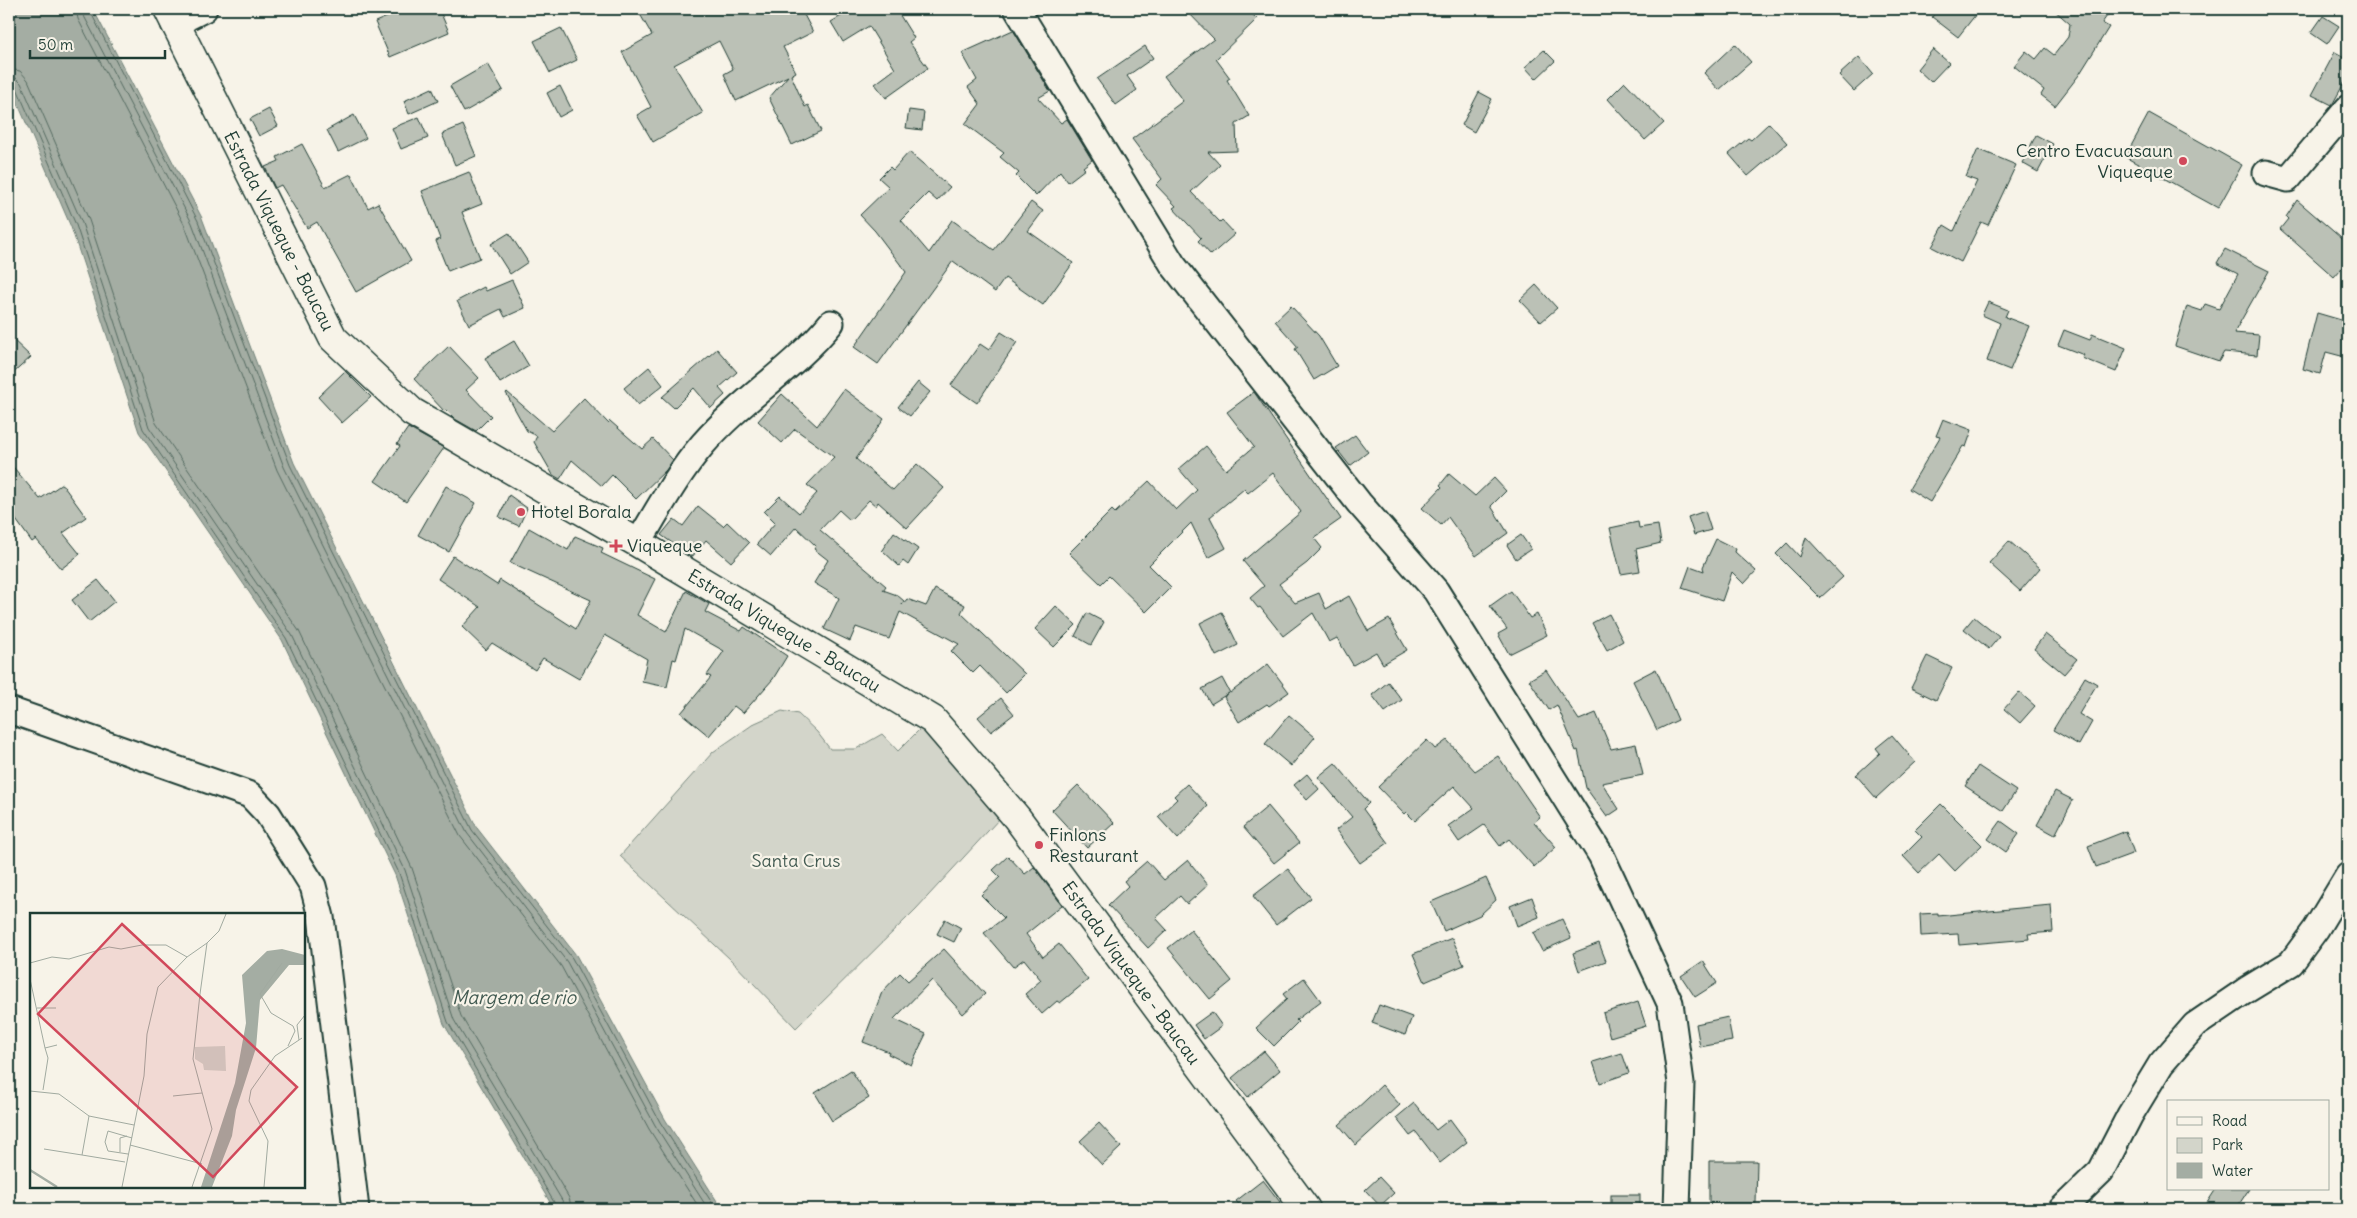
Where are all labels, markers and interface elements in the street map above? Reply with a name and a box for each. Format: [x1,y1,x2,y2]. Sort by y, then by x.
scale bar [30,28,165,60]
text: 50 m [38,35,73,54]
street label: Estrada Viqueque - Baucau [219,127,340,335]
place label: Centro Evacuasaun Viqueque [2016,139,2173,183]
marker: Centro Evacuasaun Viqueque [2177,155,2189,167]
place label: Hotel Borala [531,500,631,523]
marker: Hotel Borala [515,506,527,518]
place label: Viqueque [627,534,702,557]
marker: Viqueque [609,539,623,553]
street label: Estrada Viqueque - Baucau [684,564,885,697]
place label: Finlons Restaurant [1049,823,1138,867]
marker: Finlons Restaurant [1033,839,1045,851]
park label: Santa Crus [752,849,840,872]
street label: Estrada Viqueque - Baucau [1057,876,1206,1069]
inset map [30,913,305,1188]
water label: Margem de rio [452,985,577,1009]
legend [2167,1100,2330,1190]
text: Road [2212,1111,2247,1130]
text: Park [2212,1135,2243,1154]
text: Water [2212,1161,2253,1180]

